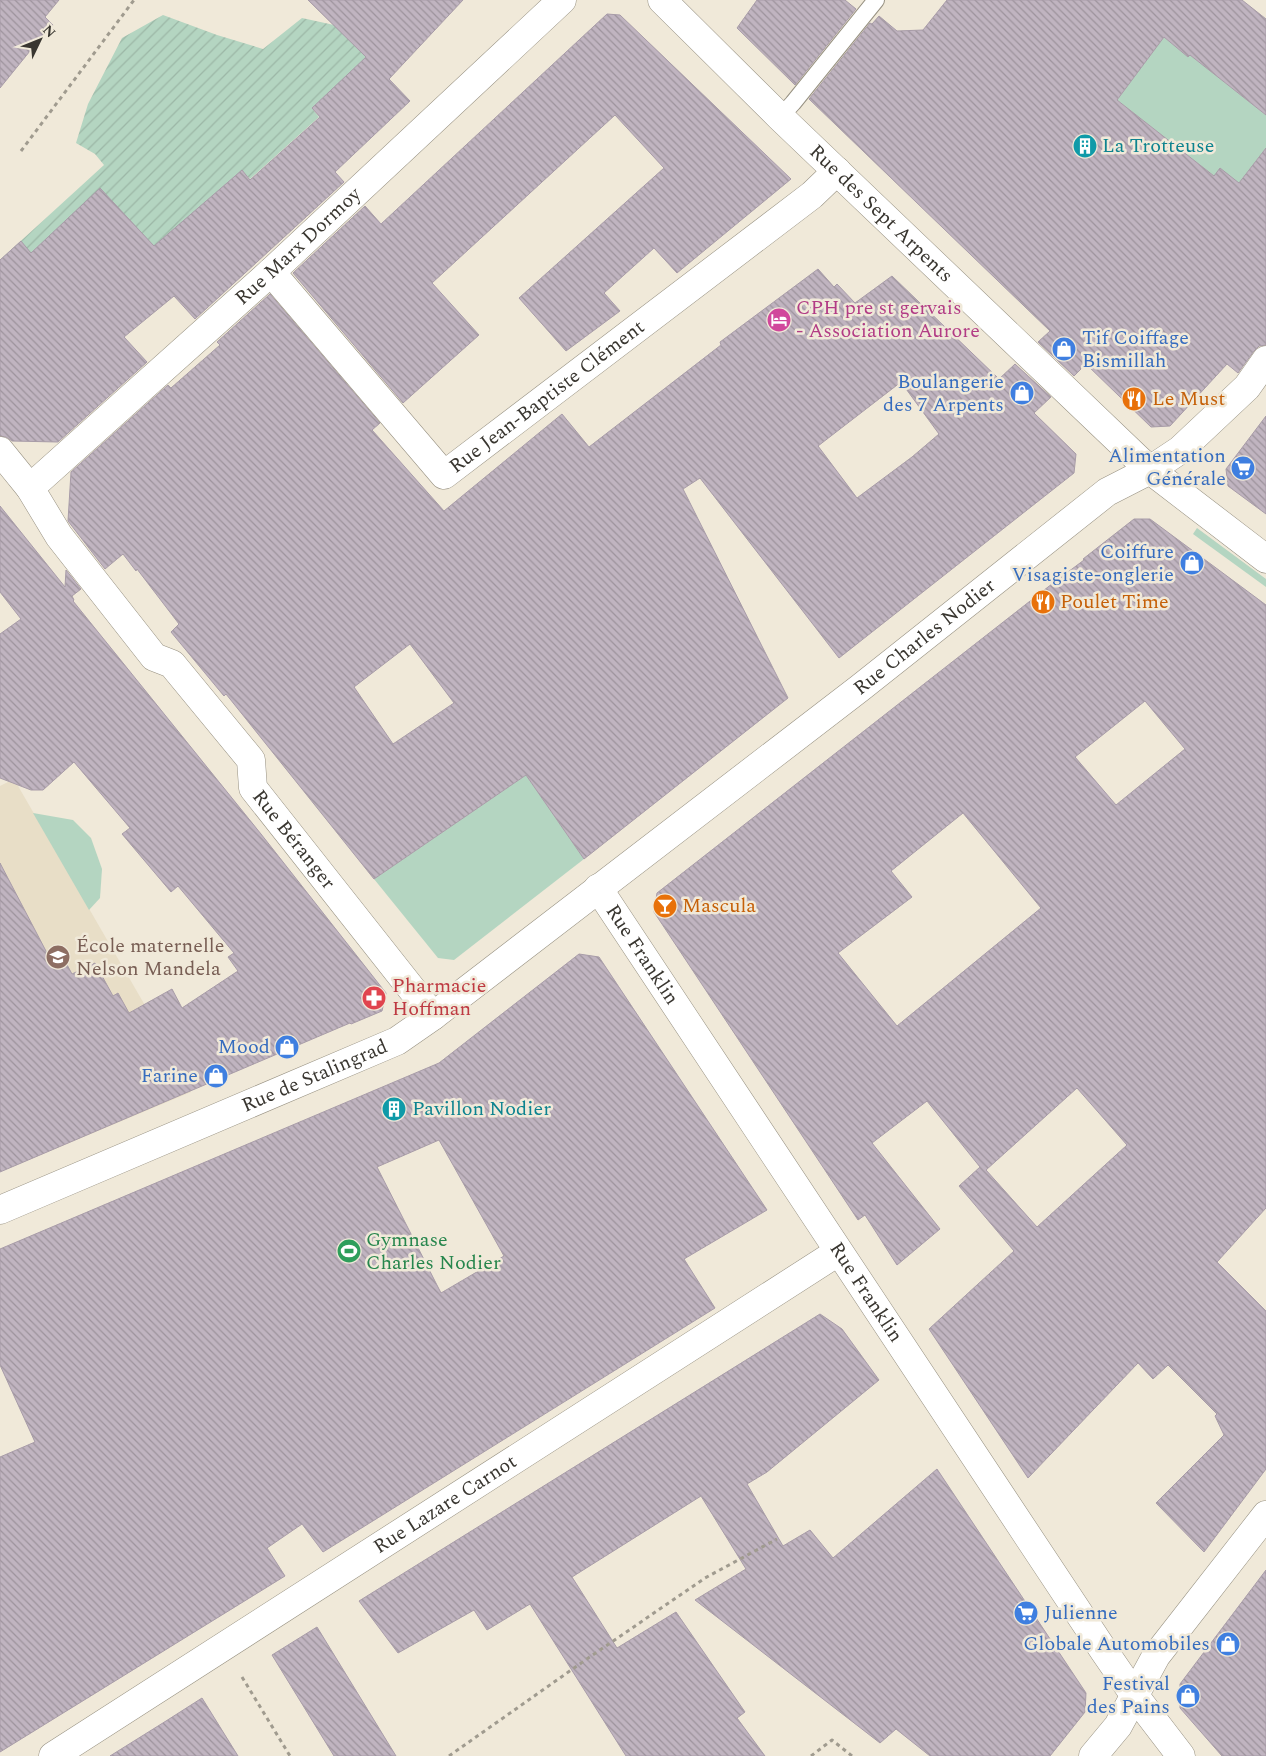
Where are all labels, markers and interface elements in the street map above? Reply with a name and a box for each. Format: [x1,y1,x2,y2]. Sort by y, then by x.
north arrow [15,15,65,65]
text: N [38,20,61,43]
place label: La Trotteuse [1102,131,1214,161]
building icon: La Trotteuse [1072,133,1098,159]
street label: Rue des Sept Arpents [802,137,960,290]
street label: Rue Marx Dormoy [228,179,369,313]
place label: CPH pre st gervais - Association Aurore [796,293,980,346]
hotel icon: CPH pre st gervais - Association Aurore [766,307,792,333]
street label: Rue Jean-Baptiste Clément [443,312,651,481]
place label: Tif Coiffage Bismillah [1082,323,1189,376]
shop icon: Tif Coiffage Bismillah [1051,336,1077,362]
place label: Boulangerie des 7 Arpents [883,367,1004,420]
shop icon: Boulangerie des 7 Arpents [1009,380,1035,406]
place label: Le Must [1152,384,1225,414]
restaurant icon: Le Must [1121,386,1147,412]
place label: Alimentation Générale [1108,441,1226,494]
supermarket icon: Alimentation Générale [1230,455,1256,481]
place label: Coiffure Visagiste-onglerie [1012,537,1174,590]
shop icon: Coiffure Visagiste-onglerie [1179,550,1205,576]
street label: Rue Charles Nodier [847,571,1002,703]
place label: Poulet Time [1060,587,1169,617]
restaurant icon: Poulet Time [1030,589,1056,615]
street label: Rue Béranger [245,783,343,896]
place label: Mascula [682,891,756,921]
bar icon: Mascula [652,893,678,919]
street label: Rue Franklin [598,898,687,1011]
place label: École maternelle Nelson Mandela [76,931,224,984]
school or university icon: École maternelle Nelson Mandela [45,944,71,970]
place label: Pharmacie Hoffman [392,971,486,1024]
pharmacy icon: Pharmacie Hoffman [361,985,387,1011]
place label: Mood [218,1032,270,1062]
street label: Rue de Stalingrad [237,1032,392,1120]
shop icon: Mood [274,1034,300,1060]
place label: Farine [141,1061,198,1091]
shop icon: Farine [203,1063,229,1089]
place label: Pavillon Nodier [412,1094,551,1124]
building icon: Pavillon Nodier [381,1096,407,1122]
place label: Gymnase Charles Nodier [366,1225,501,1278]
street label: Rue Franklin [822,1236,910,1348]
sports icon: Gymnase Charles Nodier [336,1238,362,1264]
street label: Rue Lazare Carnot [367,1447,523,1562]
place label: Julienne [1044,1598,1118,1628]
supermarket icon: Julienne [1013,1600,1039,1626]
place label: Globale Automobiles [1023,1629,1210,1659]
shop icon: Globale Automobiles [1215,1631,1241,1657]
place label: Festival des Pains [1087,1669,1170,1722]
shop icon: Festival des Pains [1175,1683,1201,1709]

